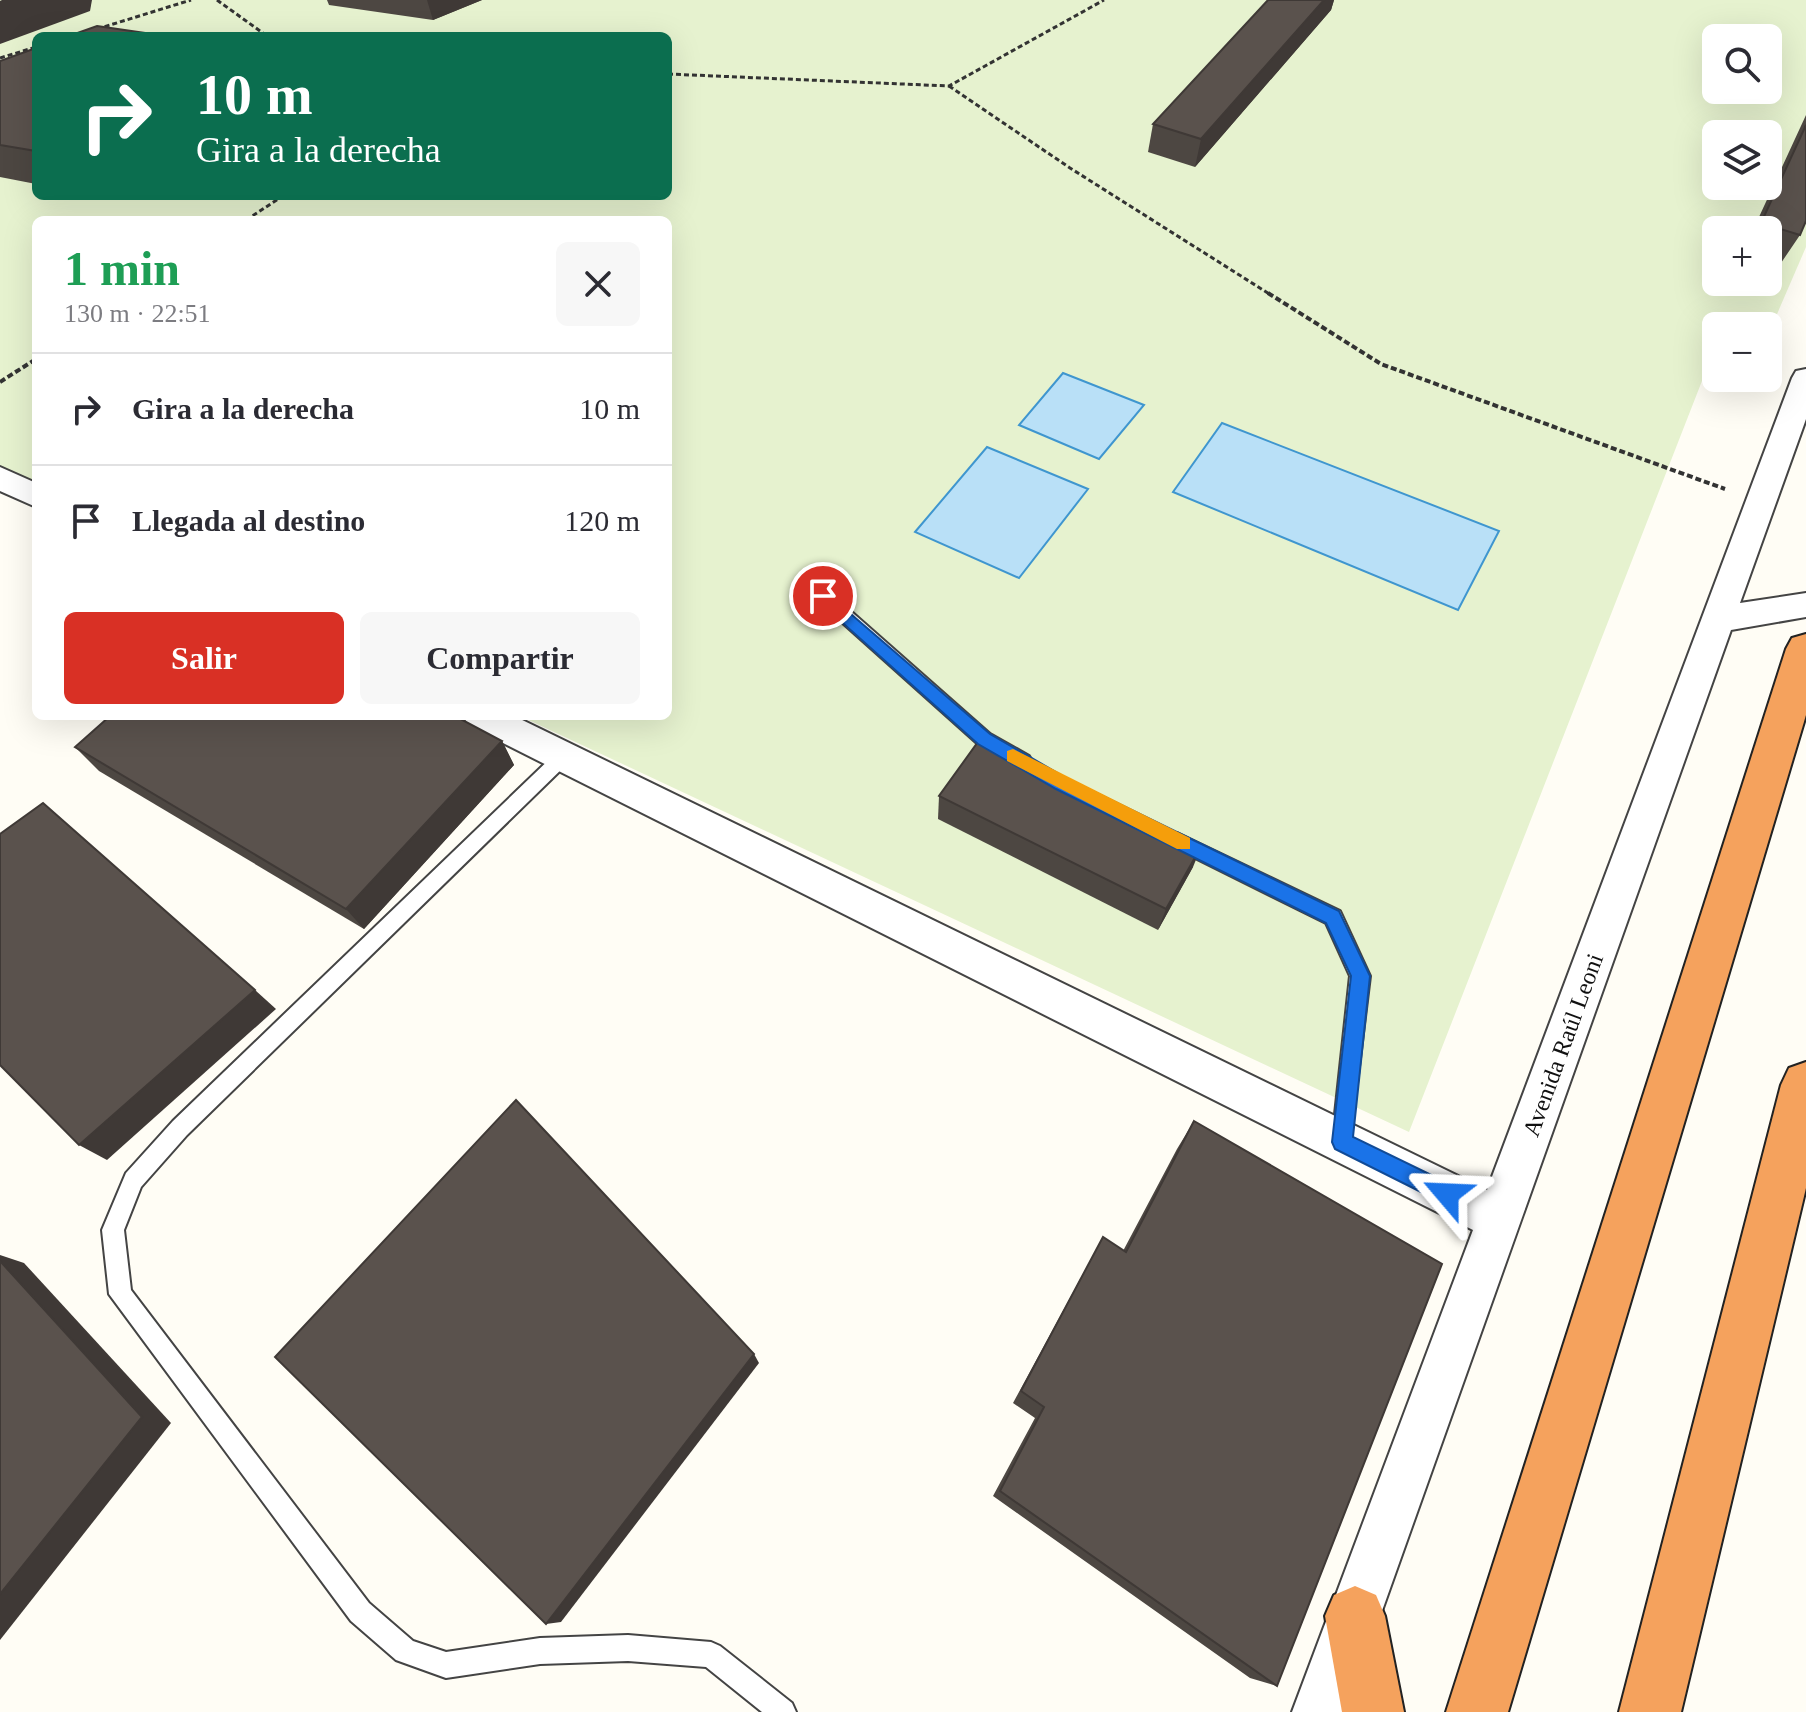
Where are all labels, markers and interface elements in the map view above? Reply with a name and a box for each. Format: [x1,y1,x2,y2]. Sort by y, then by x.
map controls [1702,24,1782,392]
button: search [1702,24,1782,104]
icon: right [64,64,168,168]
text: 10 m [196,64,313,126]
button: layers [1702,120,1782,200]
text: Gira a la derecha [196,130,441,170]
button: + [1702,216,1782,296]
text: 1 min [64,242,180,295]
button: close [556,242,640,326]
text: 130 m · 22:51 [64,299,211,328]
button: − [1702,312,1782,392]
icon: right [64,387,108,431]
text: Gira a la derecha [132,392,354,425]
text: 10 m [579,392,640,425]
icon: arrive [64,499,108,543]
text: Llegada al destino [132,504,365,537]
text: 120 m [564,504,640,537]
pin [789,562,857,630]
icon: arrive [801,574,845,618]
button: Salir [64,612,344,704]
button: Compartir [360,612,640,704]
street label: Avenida Raúl Leoni [1518,950,1608,1140]
position arrow [1405,1152,1489,1236]

